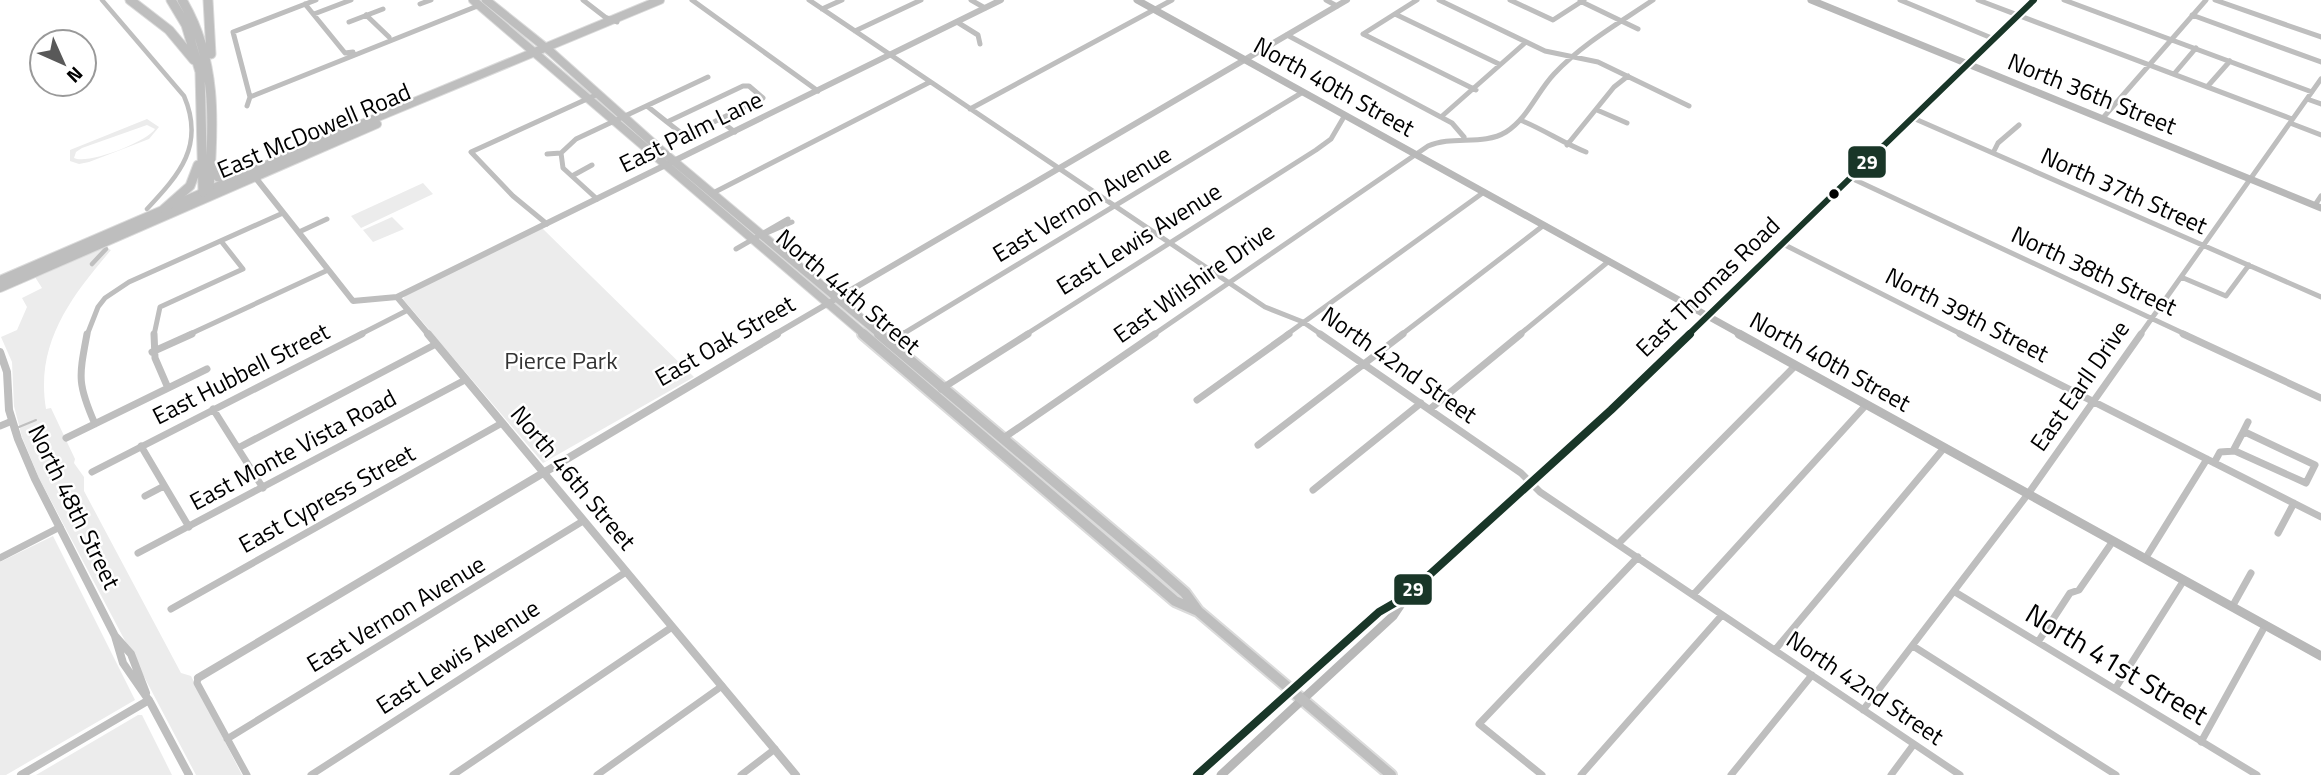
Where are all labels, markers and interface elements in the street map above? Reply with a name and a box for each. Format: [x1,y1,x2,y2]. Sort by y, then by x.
street label: North 40th Street [1247,27,1422,146]
north arrow [28,28,98,98]
street label: North 36th Street [2003,43,2183,144]
text: N [60,60,90,90]
street label: East McDowell Road [211,73,416,187]
street label: East Palm Lane [613,81,768,181]
street label: East Vernon Avenue [985,136,1178,271]
street label: North 37th Street [2035,137,2214,243]
line badge: 29 [1847,145,1887,179]
text: 29 [1856,147,1878,176]
street label: East Lewis Avenue [1049,173,1228,303]
unlabelled marker [1827,187,1841,201]
street label: East Thomas Road [1627,208,1788,365]
street label: East Wilshire Drive [1105,213,1281,351]
street label: North 38th Street [2006,216,2184,324]
street label: North 44th Street [769,220,929,363]
street label: North 39th Street [1880,257,2056,371]
street label: East Oak Street [648,285,802,395]
street label: North 42nd Street [1314,297,1485,432]
street label: North 40th Street [1743,302,1918,421]
street label: East Hubbell Street [146,313,336,433]
street label: East Earll Drive [2021,313,2138,458]
park label: Pierce Park [504,342,618,378]
street label: East Monte Vista Road [183,379,402,519]
street label: North 46th Street [502,397,645,558]
street label: North 48th Street [19,418,131,595]
street label: East Cypress Street [232,434,422,562]
street label: East Vernon Avenue [299,546,492,681]
line badge: 29 [1393,573,1433,606]
text: 29 [1402,574,1424,603]
street label: East Lewis Avenue [369,590,546,723]
street label: North 41st Street [2018,592,2217,735]
street label: North 42nd Street [1780,621,1952,754]

